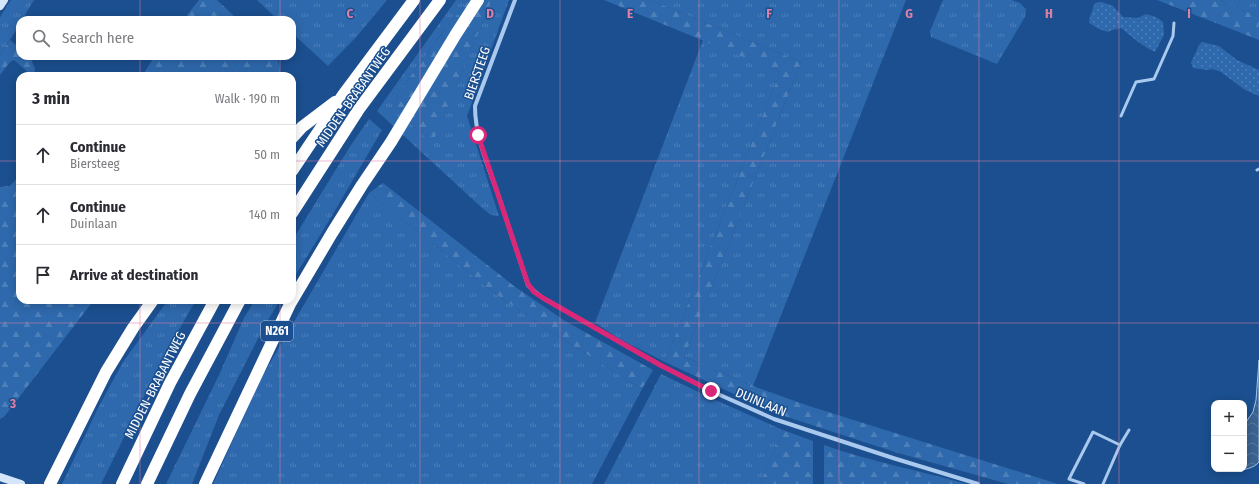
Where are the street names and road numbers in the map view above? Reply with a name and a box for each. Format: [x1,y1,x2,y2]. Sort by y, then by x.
street label: MIDDEN-BRABANTWEG [313,44,393,150]
street label: BIERSTEEG [461,44,493,102]
road number: N261 [261,321,293,341]
street label: MIDDEN-BRABANTWEG [121,329,189,441]
street label: DUINLAAN [733,385,789,419]

